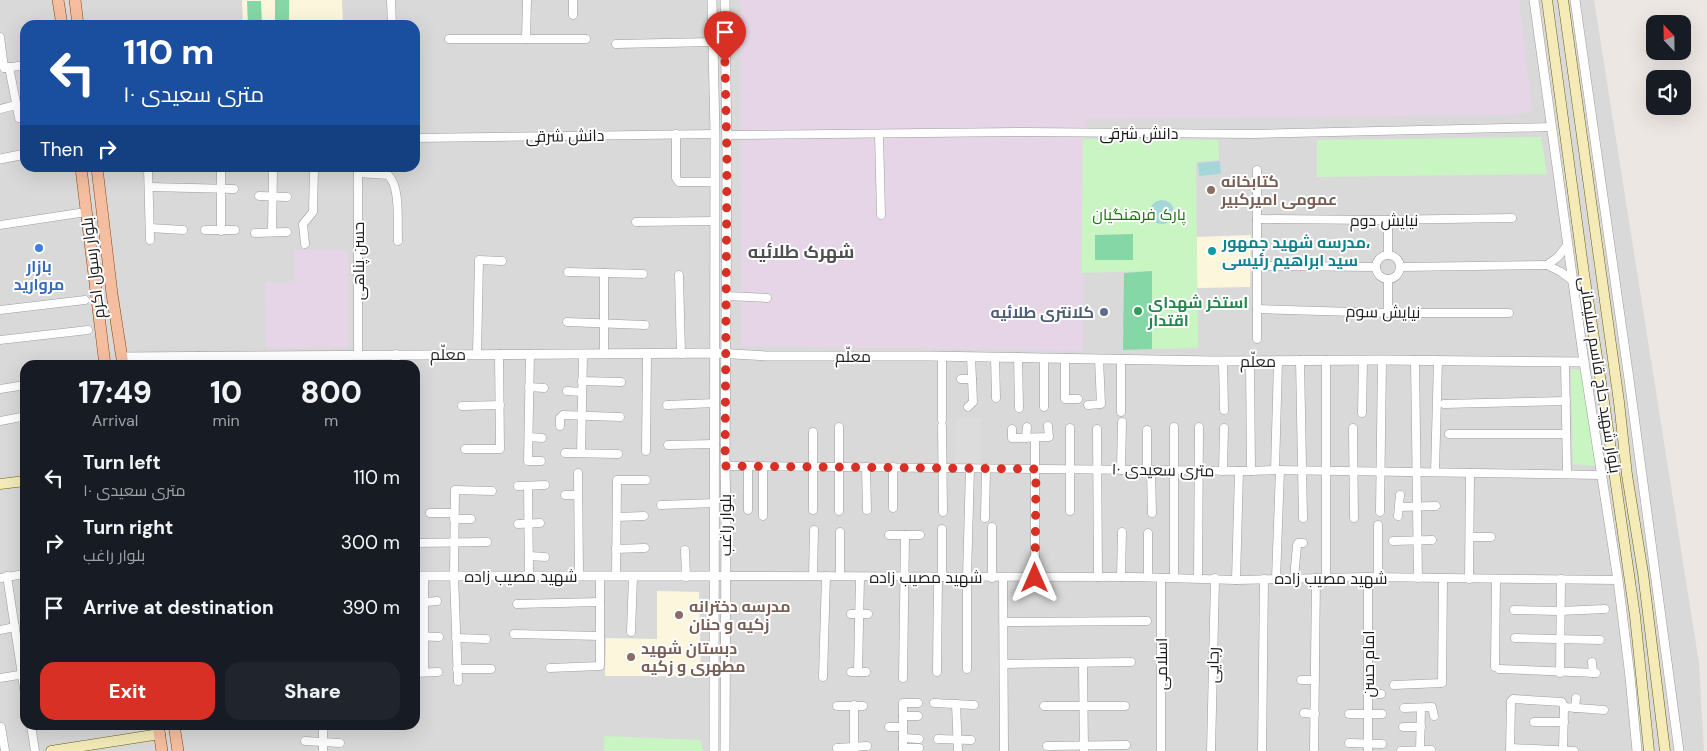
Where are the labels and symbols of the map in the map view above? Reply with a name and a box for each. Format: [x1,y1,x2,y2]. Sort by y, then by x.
pin [704,11,746,62]
north arrow [1646,15,1691,60]
street label: دانش شرقی [1100,123,1178,144]
street label: دانش شرقی [525,125,605,147]
place label: کتابخانه عمومی امیرکبیر [1220,171,1337,210]
marker: کتابخانه عمومی امیرکبیر [1205,184,1217,196]
park label: پارک فرهنگیان [1092,204,1186,226]
street label: نیایش دوم [1350,210,1418,232]
street label: بلوار رسول اکرم [76,216,111,320]
street label: حسن پناهی [348,222,370,300]
place label: مدرسه شهید جمهور، سید ابراهیم رئیسی [1221,232,1370,272]
district label: شهرک طلائیه [748,240,854,264]
marker: بازار مروارید [33,242,45,254]
marker: مدرسه شهید جمهور، سید ابراهیم رئیسی [1206,245,1218,257]
place label: بازار مروارید [14,256,64,295]
street label: بلوار شهید حاج قاسم سلیمانی [1573,275,1626,475]
place label: استخر شهدای اقتدار [1147,292,1248,331]
street label: نیایش سوم [1345,301,1421,324]
place label: کلانتری طلائیه [991,302,1094,323]
marker: استخر شهدای اقتدار [1132,305,1144,317]
marker: کلانتری طلائیه [1098,306,1110,318]
street label: معلّم [430,344,466,366]
street label: معلّم [835,346,871,368]
street label: معلّم [1240,351,1276,373]
street label: ۱۰ متری سعیدی [1112,459,1214,481]
street label: بلوار راغب [715,494,736,556]
position arrow [1008,551,1060,603]
street label: شهید مصیب زاده [465,566,577,587]
street label: شهید مصیب زاده [870,567,982,588]
street label: شهید مصیب زاده [1275,568,1387,589]
place label: مدرسه دخترانه زکیه و حنان [689,596,790,635]
marker: مدرسه دخترانه زکیه و حنان [673,609,685,621]
street label: امام حسن [1358,630,1380,698]
place label: دبستان شهید مطهری و زکیه [641,638,746,677]
street label: اسلامی [1151,638,1172,690]
street label: رجایی [1202,647,1224,683]
marker: دبستان شهید مطهری و زکیه [625,651,637,663]

